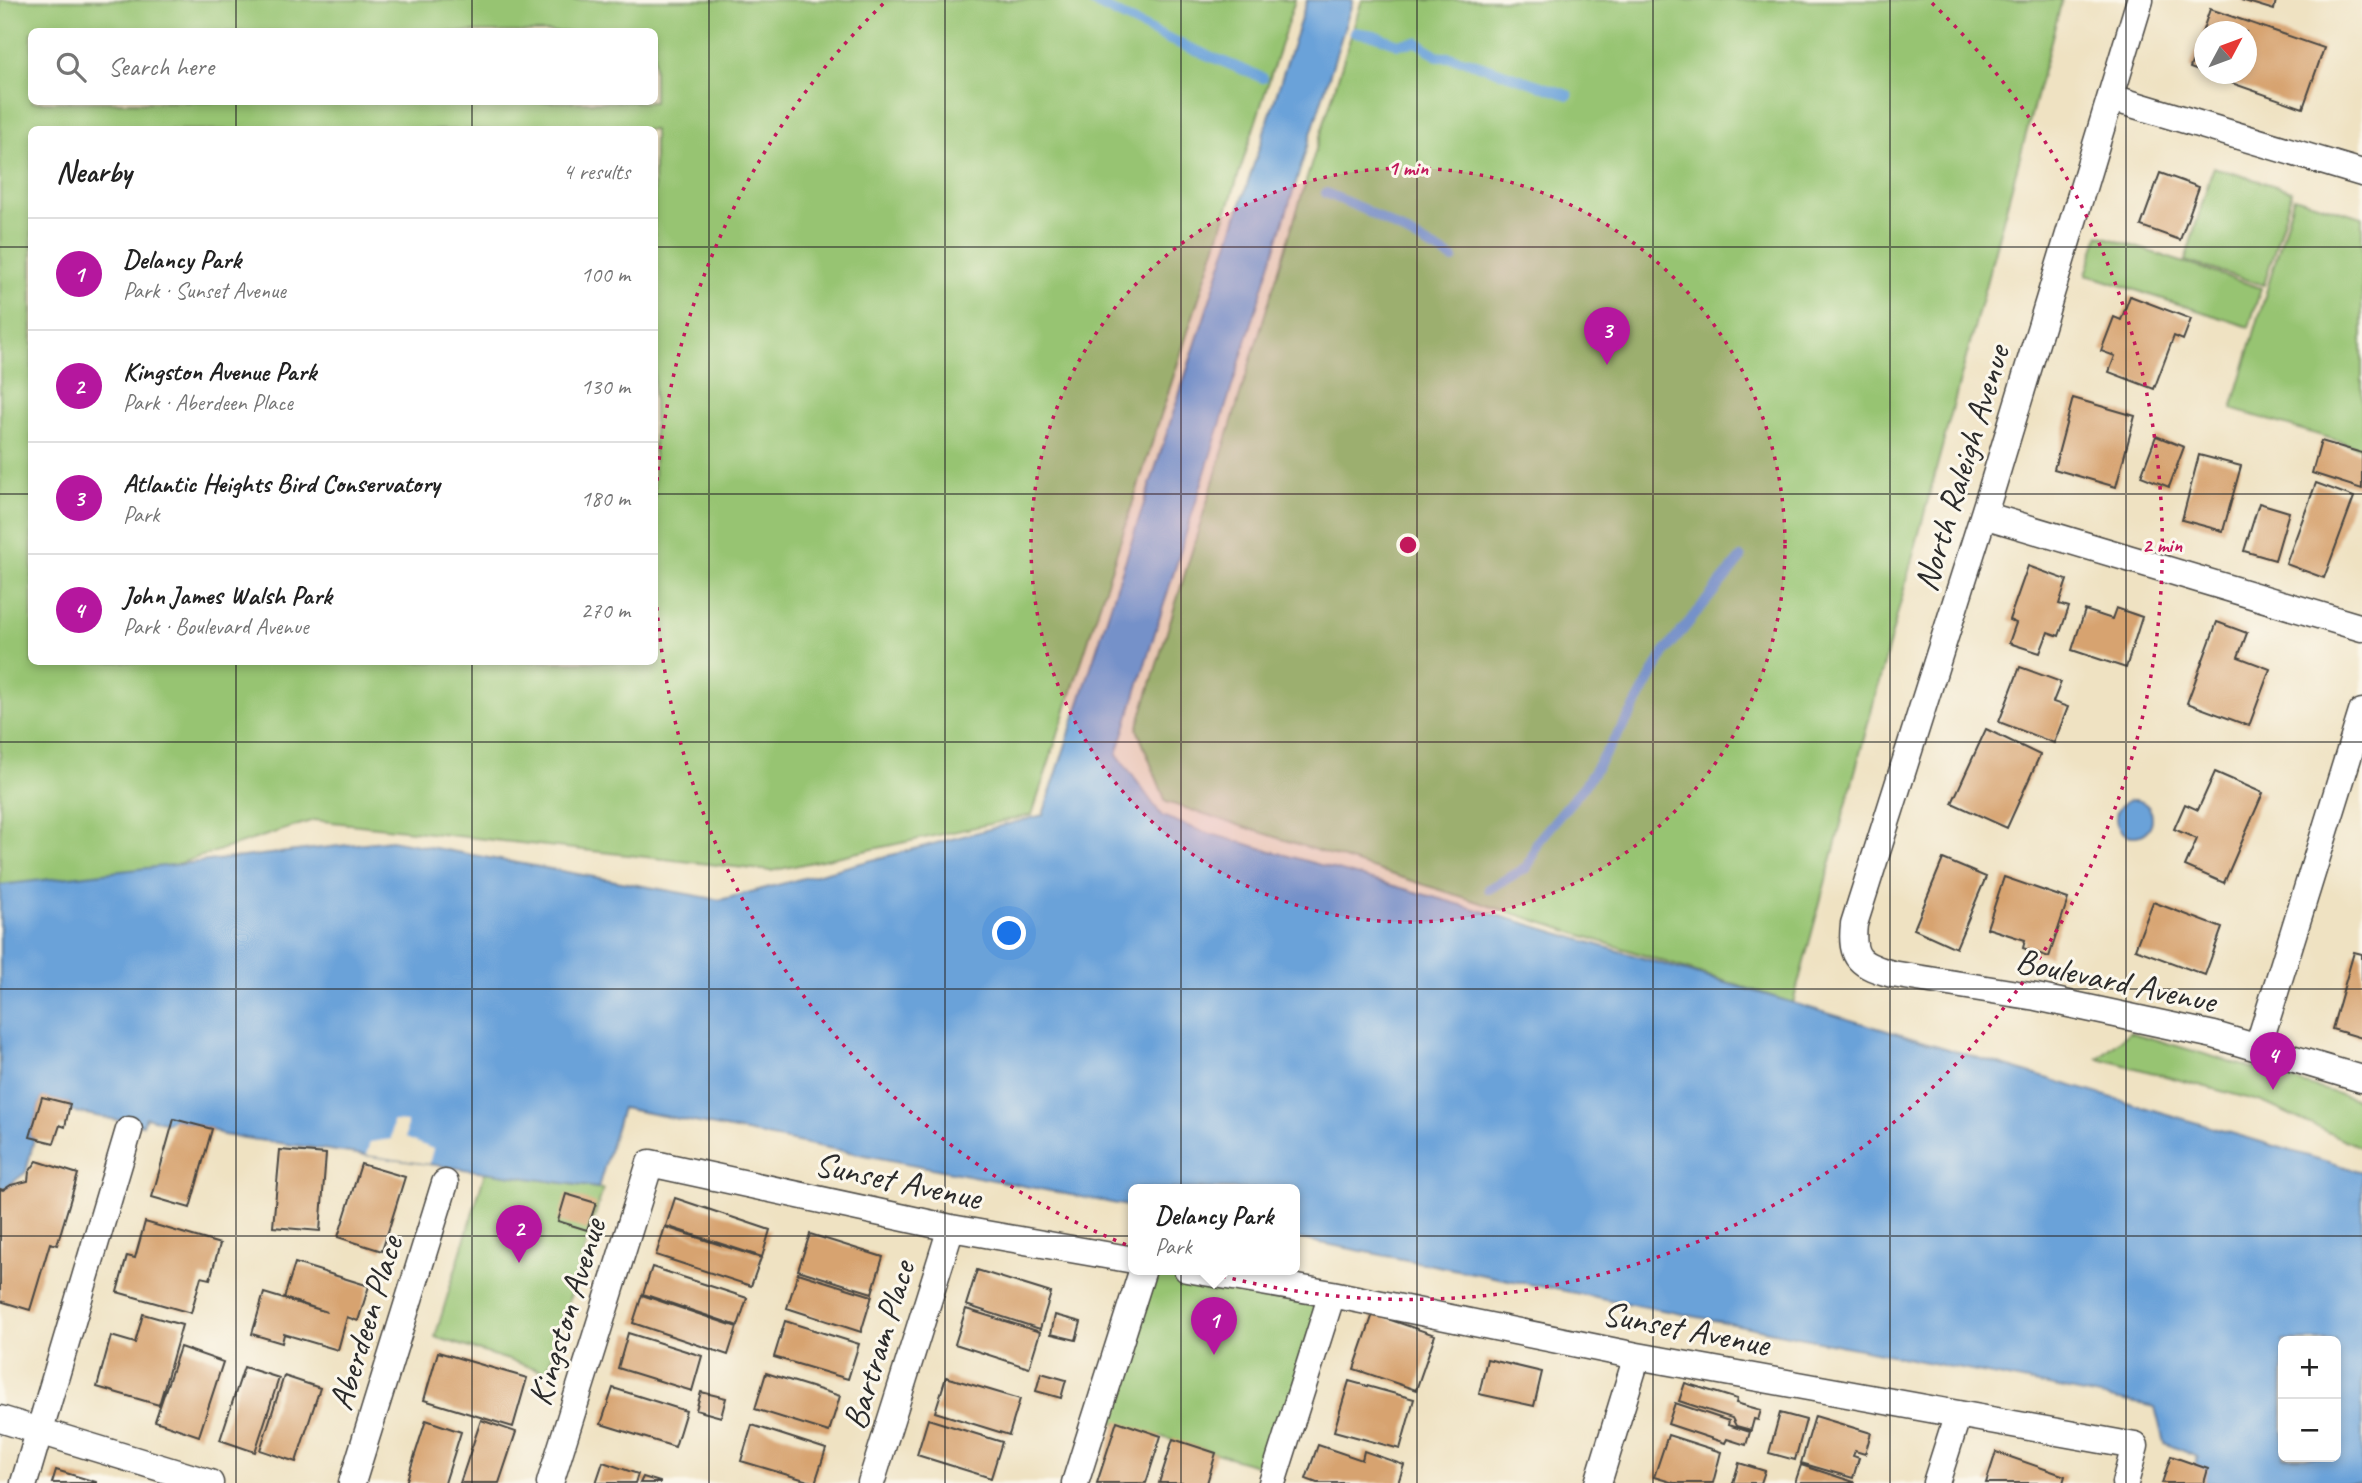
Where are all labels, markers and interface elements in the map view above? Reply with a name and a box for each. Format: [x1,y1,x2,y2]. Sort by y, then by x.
north arrow [2194,21,2257,84]
search box [28,28,658,105]
icon: search [52,48,90,86]
text: Search here [108,50,214,83]
text: Nearby [56,153,132,191]
text: 1 min [1388,155,1428,181]
text: 4 results [563,157,630,186]
text: Delancy Park [123,243,241,276]
text: 1 [74,260,84,289]
text: 100 m [581,260,630,289]
text: Park · Sunset Avenue [123,276,286,305]
pin: 3 [1584,307,1630,365]
street label: North Raleigh Avenue [1903,337,2021,596]
text: Kingston Avenue Park [123,355,316,388]
text: 2 [74,372,84,401]
text: 130 m [581,372,630,401]
text: Park · Aberdeen Place [123,388,293,417]
text: Atlantic Heights Bird Conservatory [123,467,440,500]
text: 3 [74,484,84,513]
text: 180 m [581,484,630,513]
text: Park [123,500,159,529]
text: 2 min [2142,532,2182,558]
centre of rings [1396,533,1420,557]
text: John James Walsh Park [123,579,332,612]
text: 4 [74,596,84,625]
text: 270 m [581,596,630,625]
text: Park · Boulevard Avenue [123,612,308,641]
your location [992,916,1026,950]
street label: Boulevard Avenue [2012,937,2222,1024]
pin: 4 [2250,1032,2296,1090]
street label: Sunset Avenue [811,1141,988,1221]
popup [1128,1184,1300,1275]
text: Delancy Park [1155,1199,1273,1232]
pin: 2 [496,1205,542,1263]
street label: Kingston Avenue [517,1211,617,1411]
street label: Aberdeen Place [318,1228,414,1416]
text: Park [1155,1232,1192,1261]
street label: Bartram Place [832,1253,926,1435]
street label: Sunset Avenue [1599,1290,1776,1367]
pin: 1 [1191,1297,1237,1355]
map controls [2278,1336,2341,1462]
button: + [2278,1336,2341,1399]
button: − [2278,1399,2341,1462]

